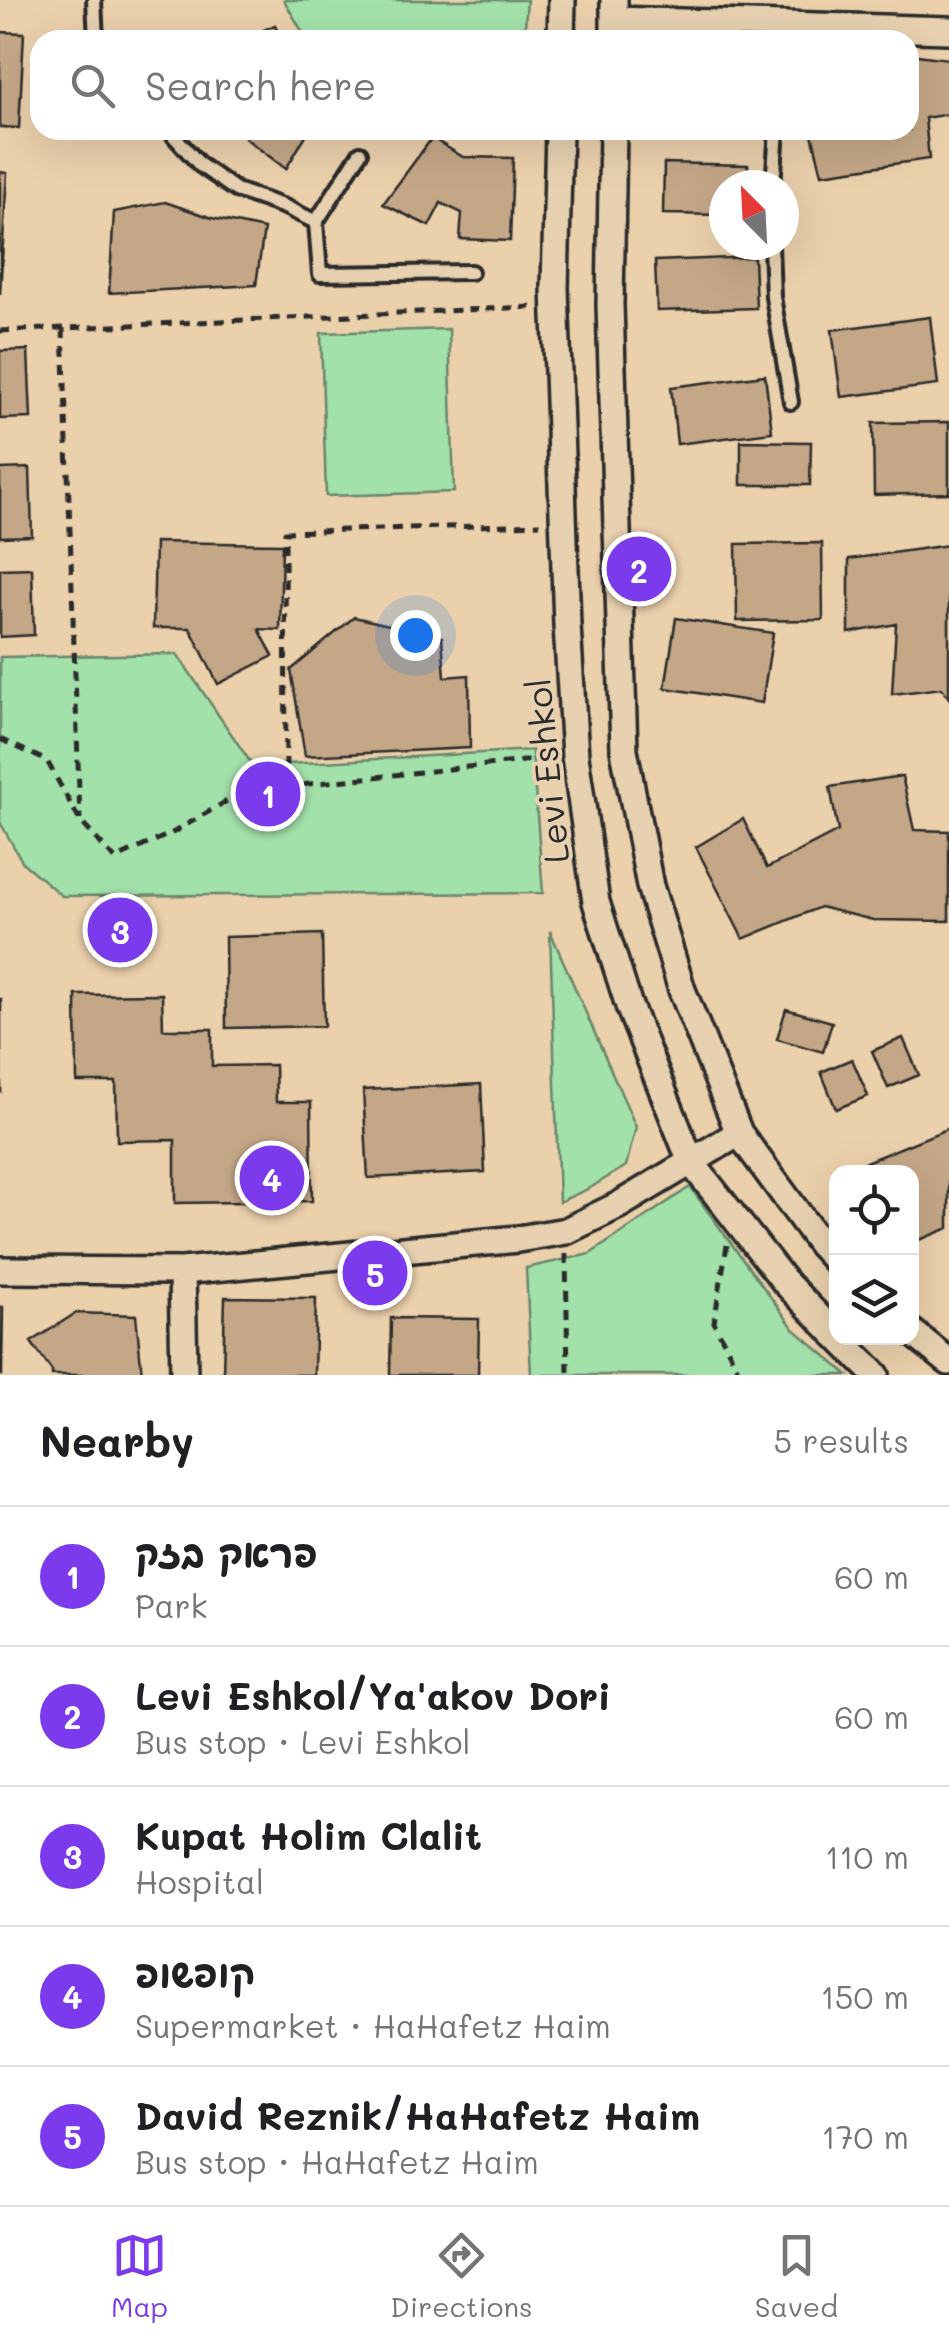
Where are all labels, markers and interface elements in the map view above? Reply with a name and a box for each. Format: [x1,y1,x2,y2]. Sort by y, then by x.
search box [30,30,919,140]
icon: search [65,58,120,113]
text: Search here [145,60,376,110]
north arrow [709,170,799,260]
pin: 2 [606,532,672,606]
your location [390,610,441,661]
street label: Levi Eshkol [513,676,579,866]
pin: 1 [236,756,300,832]
pin: 3 [88,892,152,968]
pin: 4 [240,1140,304,1216]
map controls [829,1165,919,1345]
button: locate [829,1165,919,1255]
pin: 5 [342,1236,408,1310]
button: layers [829,1255,919,1345]
text: Nearby [40,1413,194,1468]
text: 5 results [774,1419,909,1461]
text: פראק בזק [135,1527,318,1577]
text: 1 [65,1555,80,1597]
text: 60 m [834,1555,909,1597]
text: Park [135,1584,208,1626]
text: Levi Eshkol/Ya'akov Dori [135,1670,611,1720]
text: 2 [64,1695,81,1737]
text: 60 m [834,1695,909,1737]
text: Bus stop · Levi Eshkol [135,1720,471,1762]
text: Kupat Holim Clalit [135,1810,482,1860]
text: 3 [63,1835,82,1877]
text: 110 m [825,1835,909,1877]
text: Hospital [135,1860,264,1902]
text: קופשופ [135,1947,255,1997]
text: 4 [62,1975,83,2017]
text: 150 m [821,1975,909,2017]
text: Supermarket · HaHafetz Haim [135,2004,611,2046]
text: David Reznik/HaHafetz Haim [135,2090,700,2140]
text: 5 [63,2115,82,2157]
text: 170 m [821,2115,909,2157]
text: Bus stop · HaHafetz Haim [135,2140,539,2182]
tab: Map [111,2228,168,2324]
tab: Directions [390,2228,533,2324]
tab: Saved [755,2228,838,2324]

